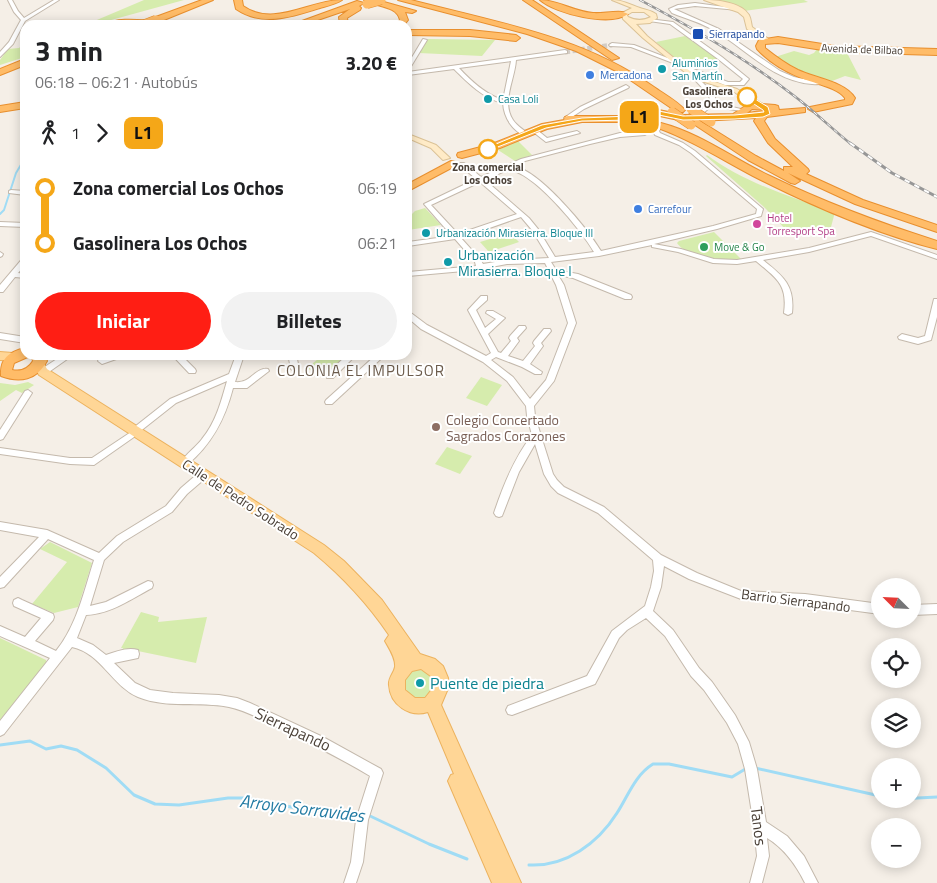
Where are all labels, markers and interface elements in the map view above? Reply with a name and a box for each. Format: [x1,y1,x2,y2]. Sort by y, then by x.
place label: Sierrapando [709,26,765,42]
marker: Sierrapando [691,27,705,41]
text: 3 min [35,29,103,72]
street label: Avenida de Bilbao [821,40,903,58]
text: 3.20 € [345,48,397,77]
place label: Aluminios San Martín [672,55,723,84]
marker: Aluminios San Martín [656,63,668,75]
place label: Mercadona [600,67,652,83]
marker: Mercadona [584,69,596,81]
text: 06:18 – 06:21 · Autobús [35,70,198,94]
place label: Gasolinera Los Ochos [682,83,733,112]
marker: Gasolinera Los Ochos [737,87,757,107]
place label: Casa Loli [498,91,539,107]
marker: Casa Loli [482,93,494,105]
line badge: L1 [616,101,662,133]
text: L1 [630,103,648,130]
icon: walk [35,119,63,147]
icon: forward [88,119,116,147]
text: L1 [134,119,153,146]
text: 1 [71,121,80,145]
marker: Zona comercial Los Ochos [478,139,498,159]
place label: Zona comercial Los Ochos [452,159,524,188]
text: Zona comercial Los Ochos [73,173,284,202]
text: 06:19 [358,176,397,200]
place label: Carrefour [648,201,692,217]
marker: Carrefour [632,203,644,215]
place label: Hotel Torresport Spa [767,210,835,239]
marker: Hotel Torresport Spa [751,218,763,230]
place label: Urbanización Mirasierra. Bloque III [436,225,593,241]
marker: Urbanización Mirasierra. Bloque III [420,227,432,239]
text: Gasolinera Los Ochos [73,228,247,257]
text: 06:21 [358,231,397,255]
place label: Move & Go [714,239,765,255]
marker: Move & Go [698,241,710,253]
place label: Urbanización Mirasierra. Bloque I [458,244,572,281]
marker: Urbanización Mirasierra. Bloque I [442,256,454,268]
button: Iniciar [35,292,211,350]
button: Billetes [221,292,397,350]
district label: COLONIA EL IMPULSOR [277,359,445,382]
place label: Colegio Concertado Sagrados Corazones [446,409,566,446]
marker: Colegio Concertado Sagrados Corazones [430,421,442,433]
street label: Calle de Pedro Sobrado [178,453,304,545]
north arrow [871,578,921,628]
map controls [871,578,921,868]
street label: Barrio Sierrapando [740,583,852,617]
button: locate [871,638,921,688]
place label: Puente de piedra [430,671,544,695]
marker: Puente de piedra [414,677,426,689]
button: layers [871,698,921,748]
street label: Sierrapando [251,701,335,757]
button: + [871,758,921,808]
water label: Arroyo Sorravides [238,787,367,829]
street label: Tanos [745,805,773,847]
button: − [871,818,921,868]

